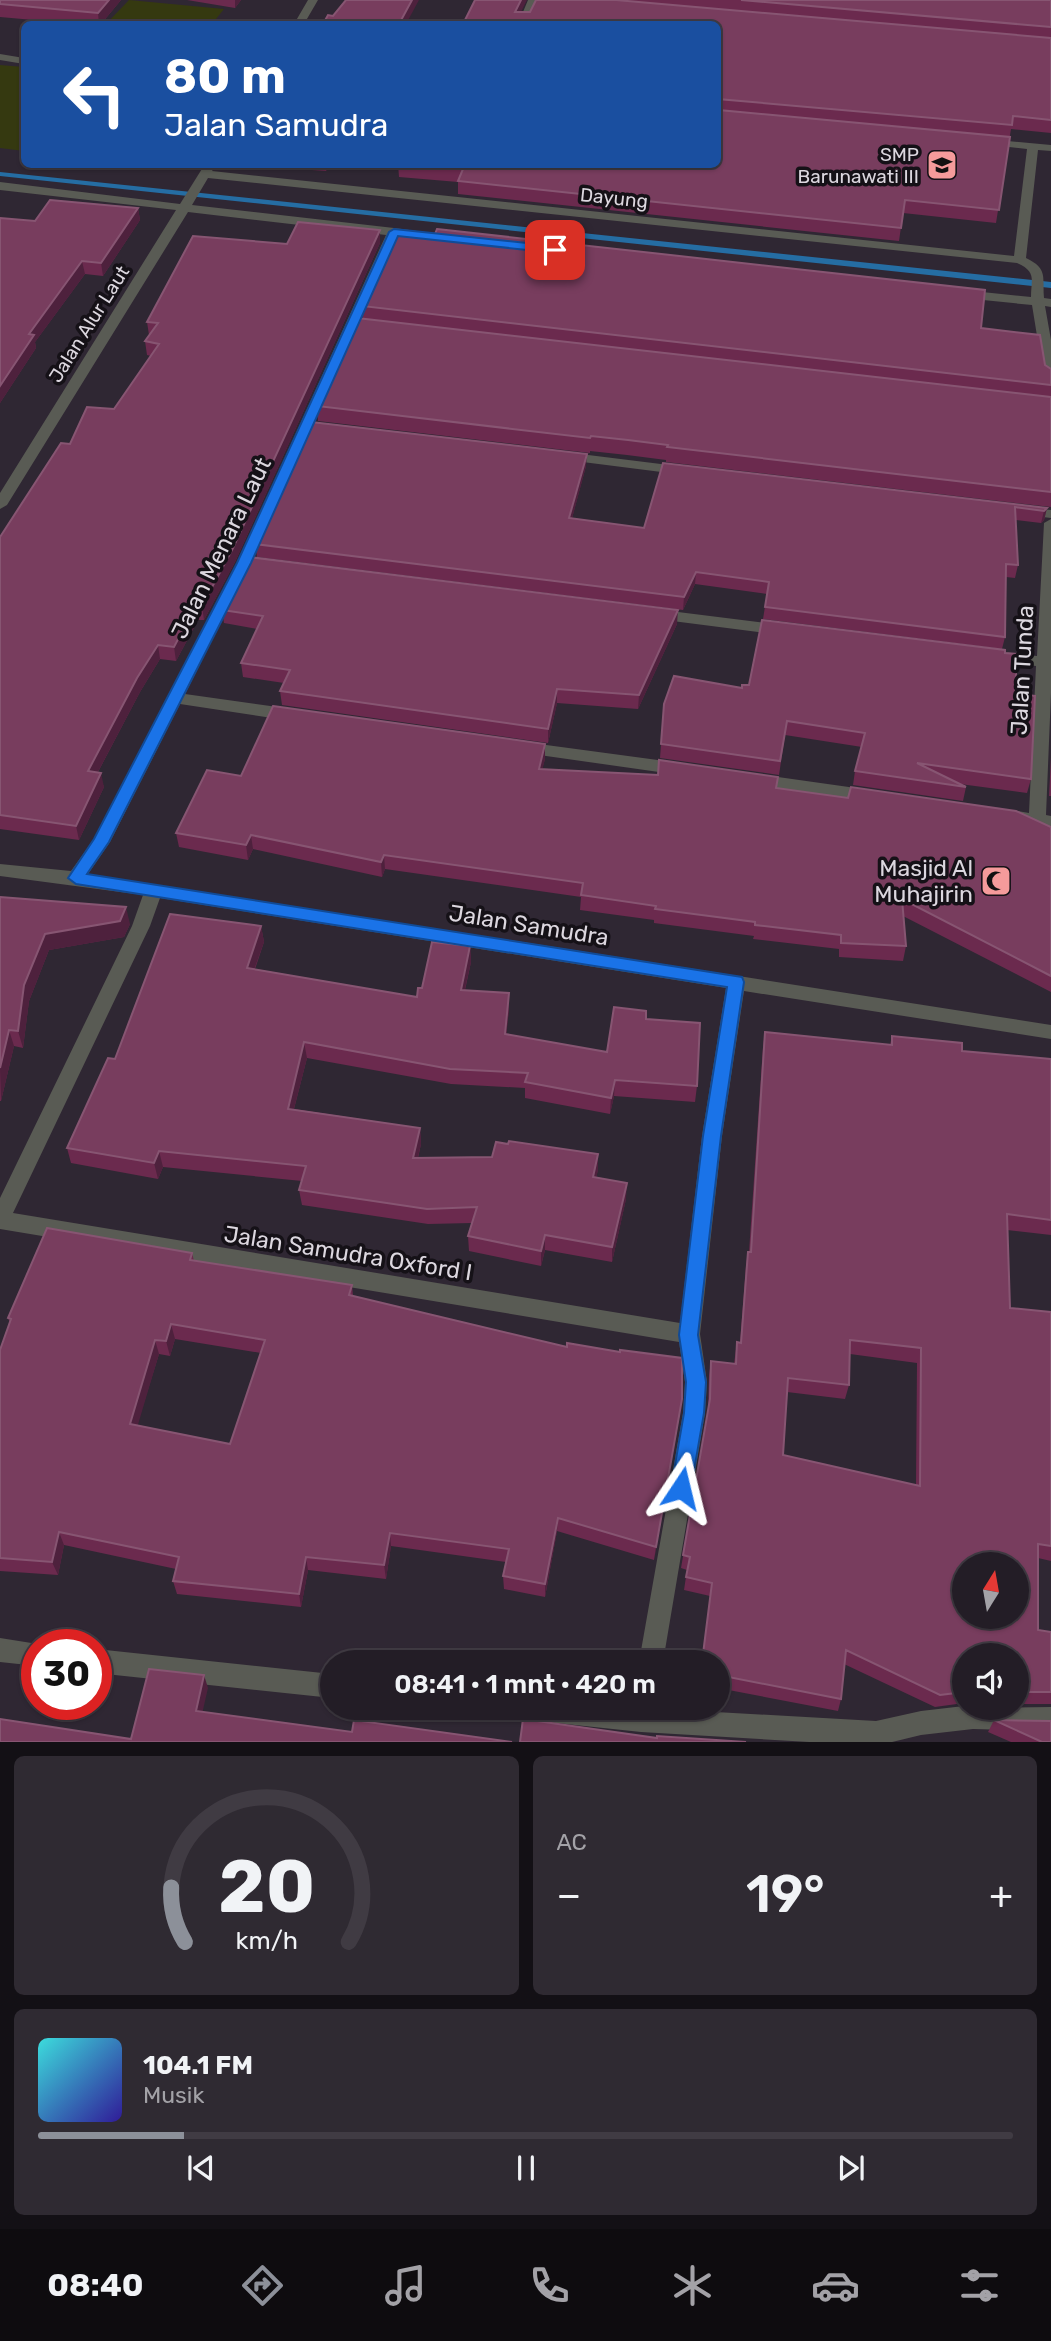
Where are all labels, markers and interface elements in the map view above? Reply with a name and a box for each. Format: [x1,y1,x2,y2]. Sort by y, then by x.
text: 80 m [164,47,286,105]
icon: left [49,49,140,140]
text: Jalan Samudra [164,106,388,144]
place label: SMP Barunawati III [798,143,919,188]
school or university icon: SMP Barunawati III [925,148,959,182]
street label: Dayung [579,183,649,213]
pin [525,220,585,280]
icon: arrive [536,231,574,269]
street label: Jalan Alur Laut [44,261,134,387]
street label: Jalan Menara Laut [165,453,277,643]
street label: Jalan Tunda [1005,604,1039,736]
place label: Masjid Al Muhajirin [874,854,973,908]
mosque icon: Masjid Al Muhajirin [979,864,1013,898]
street label: Jalan Samudra [447,899,611,951]
street label: Jalan Samudra Oxford I [222,1220,474,1286]
position arrow [644,1451,718,1525]
north arrow [952,1552,1029,1629]
map controls [952,1552,1029,1720]
speed limit sign: 30 [21,1629,112,1720]
button: sound [952,1643,1029,1720]
text: 08:41 · 1 mnt · 420 m [394,1669,656,1700]
text: AC [557,1828,587,1856]
text: 20 [218,1844,315,1930]
text: 19° [746,1863,825,1925]
text: − [557,1872,581,1918]
text: + [989,1872,1013,1918]
text: km/h [235,1925,297,1954]
text: 104.1 FM [143,2050,253,2081]
text: Musik [143,2081,204,2109]
icon: previous [182,2149,220,2187]
icon: pause [507,2149,545,2187]
icon: next [832,2149,870,2187]
icon: directions [238,2261,287,2310]
icon: music [381,2261,430,2310]
icon: phone [525,2261,574,2310]
icon: climate [668,2261,717,2310]
icon: car [811,2261,860,2310]
icon: filters [955,2261,1004,2310]
text: 08:40 [47,2266,144,2304]

